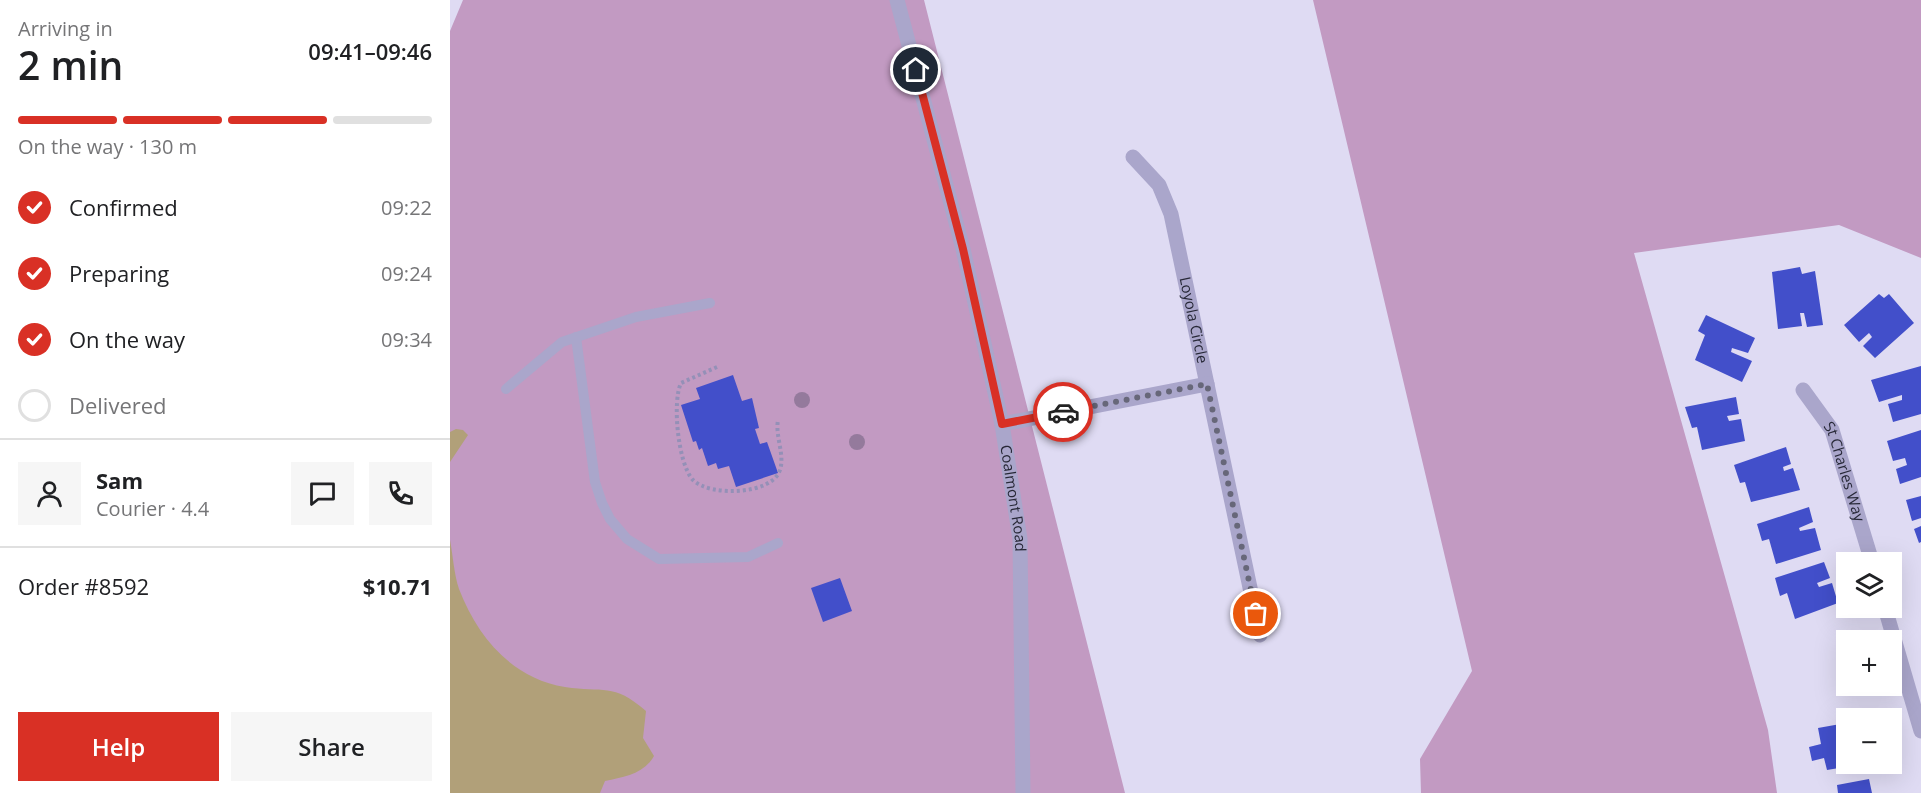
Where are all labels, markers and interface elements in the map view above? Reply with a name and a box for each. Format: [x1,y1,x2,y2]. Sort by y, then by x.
text: Arriving in [18,15,113,42]
text: 09:41–09:46 [308,36,432,66]
text: 2 min [18,38,123,91]
pin [890,44,941,95]
icon: home [899,53,932,86]
text: On the way · 130 m [18,133,197,160]
icon: check [18,191,51,224]
text: Confirmed [69,192,178,222]
text: 09:22 [381,194,432,221]
icon: check [18,257,51,290]
text: Preparing [69,258,169,288]
text: 09:24 [381,260,432,287]
street label: Loyola Circle [1175,275,1213,365]
icon: check [18,323,51,356]
text: On the way [69,324,185,354]
text: 09:34 [381,326,432,353]
courier [1033,382,1093,442]
text: Delivered [69,390,167,420]
icon: car [1047,396,1080,429]
street label: St Charles Way [1820,417,1870,524]
street label: Coalmont Road [996,443,1031,552]
button: person [18,462,81,525]
button: chat [291,462,354,525]
button: phone [369,462,432,525]
text: Sam [96,465,143,495]
text: Courier · 4.4 [96,495,209,522]
map controls [1836,552,1902,774]
button: layers [1836,552,1902,618]
text: Order #8592 [18,571,149,601]
text: $10.71 [363,571,432,601]
pin [1230,588,1281,639]
icon: bag [1239,597,1272,630]
button: + [1836,630,1902,696]
button: − [1836,708,1902,774]
button: Help [18,712,219,781]
button: Share [231,712,432,781]

